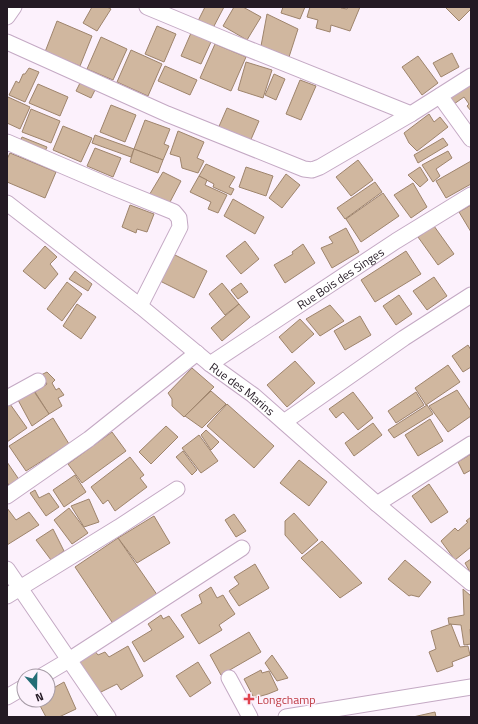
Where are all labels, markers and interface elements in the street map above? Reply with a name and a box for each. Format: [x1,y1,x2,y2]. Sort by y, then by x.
street label: Rue Bois des Singes [293,242,388,314]
street label: Rue des Marins [206,357,280,420]
north arrow [16,668,56,708]
text: N [33,689,46,706]
place label: Longchamp [257,690,316,709]
marker: Longchamp [244,694,254,704]

